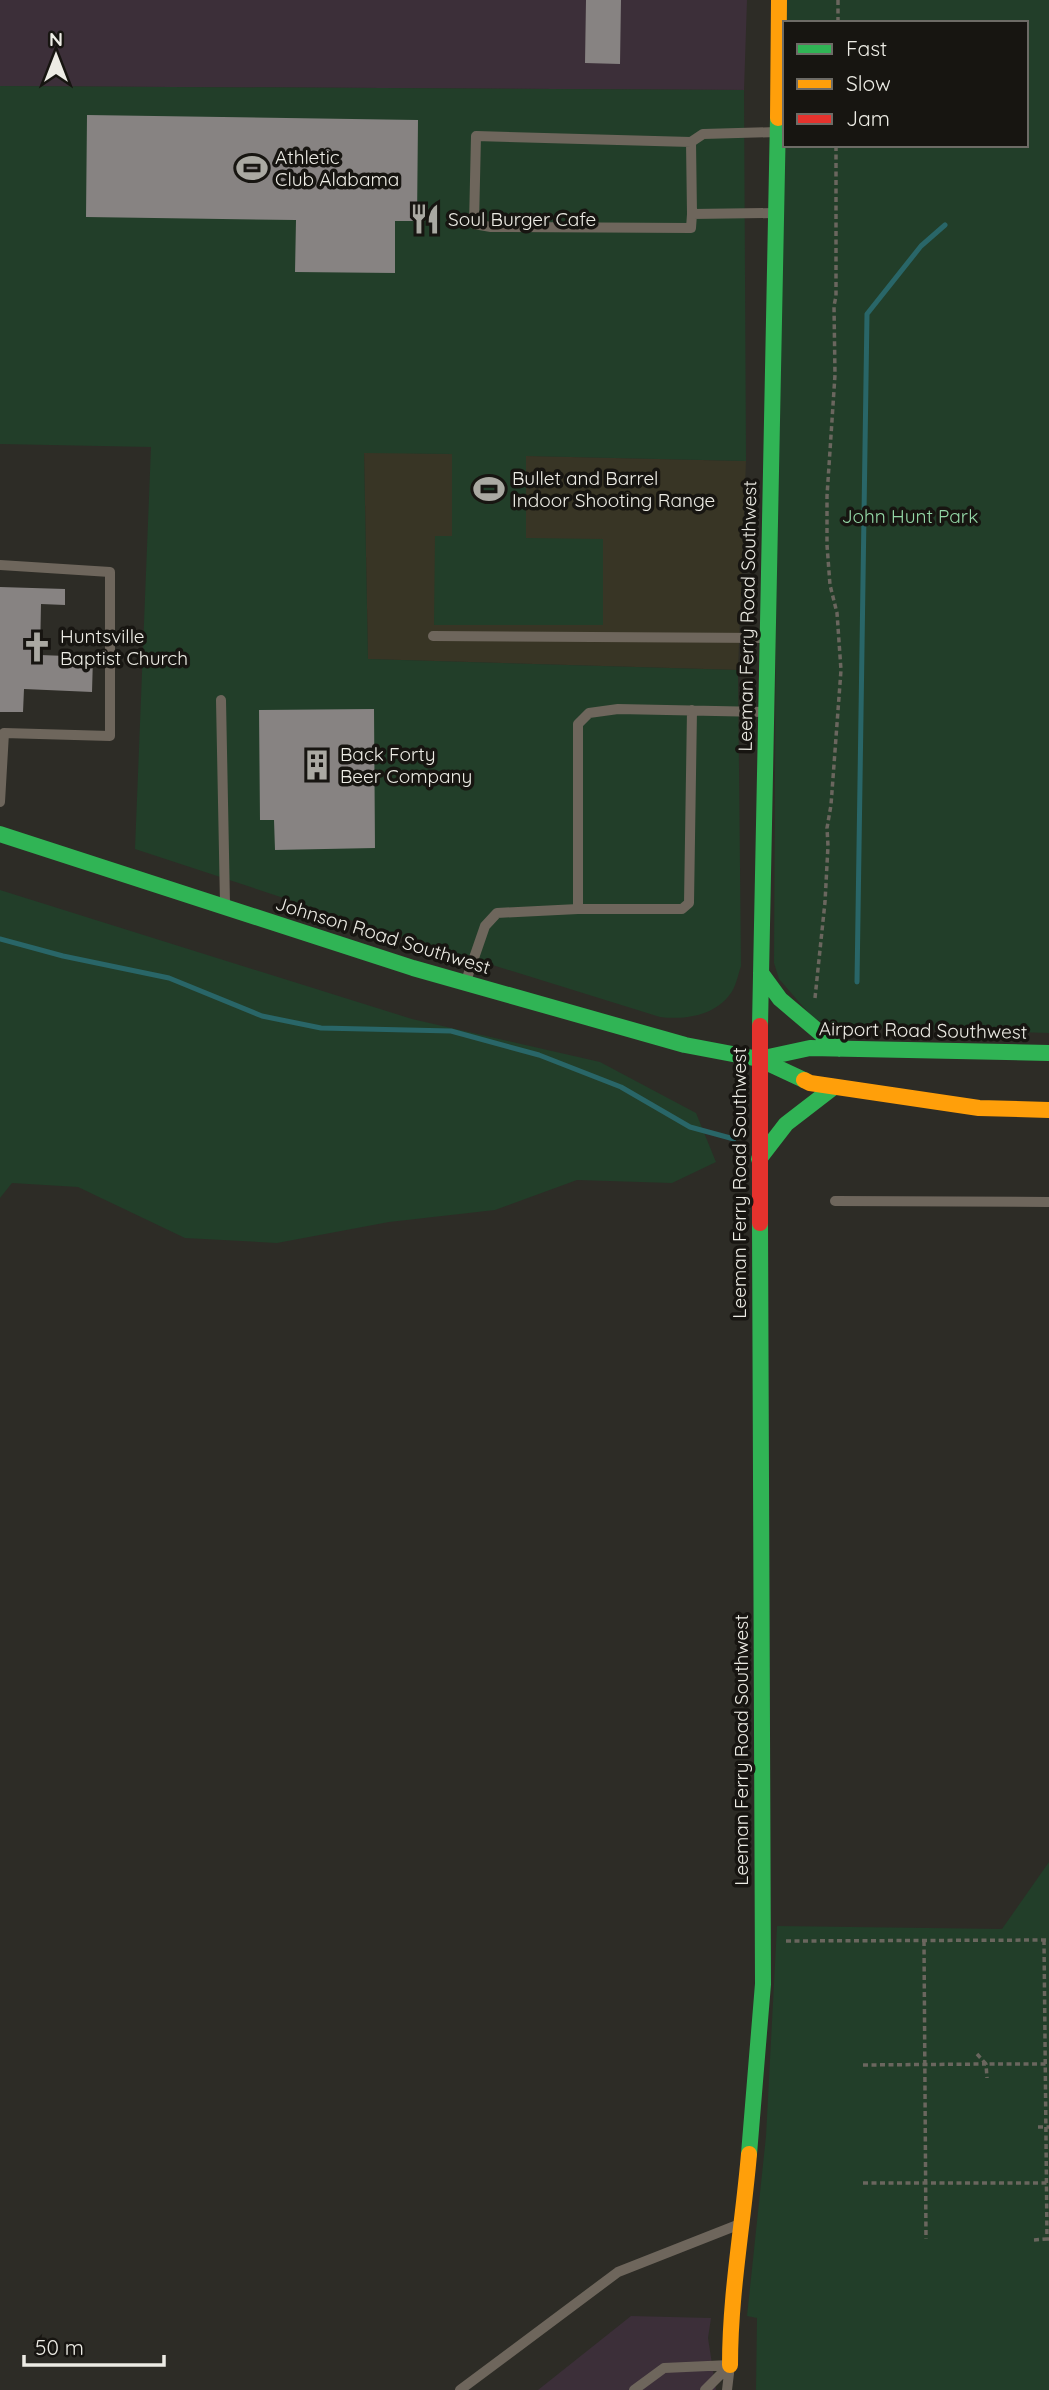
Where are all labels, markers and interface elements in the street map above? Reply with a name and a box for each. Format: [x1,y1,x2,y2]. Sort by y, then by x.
north arrow [21,21,91,91]
legend [783,21,1028,147]
text: N [49,27,63,51]
text: Fast [846,35,887,61]
text: Slow [846,70,891,96]
text: Jam [846,105,890,131]
place label: Athletic Club Alabama [275,145,399,191]
sports icon: Athletic Club Alabama [235,151,269,185]
restaurant icon: Soul Burger Cafe [408,202,442,236]
place label: Soul Burger Cafe [448,207,596,231]
place label: Bullet and Barrel Indoor Shooting Range [512,466,715,512]
sports icon: Bullet and Barrel Indoor Shooting Range [472,472,506,506]
street label: Leeman Ferry Road Southwest [733,480,761,752]
park label: John Hunt Park [842,504,978,528]
place label: Huntsville Baptist Church [60,624,188,670]
church icon: Huntsville Baptist Church [20,630,54,664]
place label: Back Forty Beer Company [340,742,472,788]
building icon: Back Forty Beer Company [300,748,334,782]
street label: Johnson Road Southwest [273,891,493,979]
street label: Airport Road Southwest [819,1016,1027,1044]
street label: Leeman Ferry Road Southwest [727,1047,751,1319]
street label: Leeman Ferry Road Southwest [729,1614,753,1886]
scale bar [24,2324,164,2368]
text: 50 m [35,2334,84,2360]

